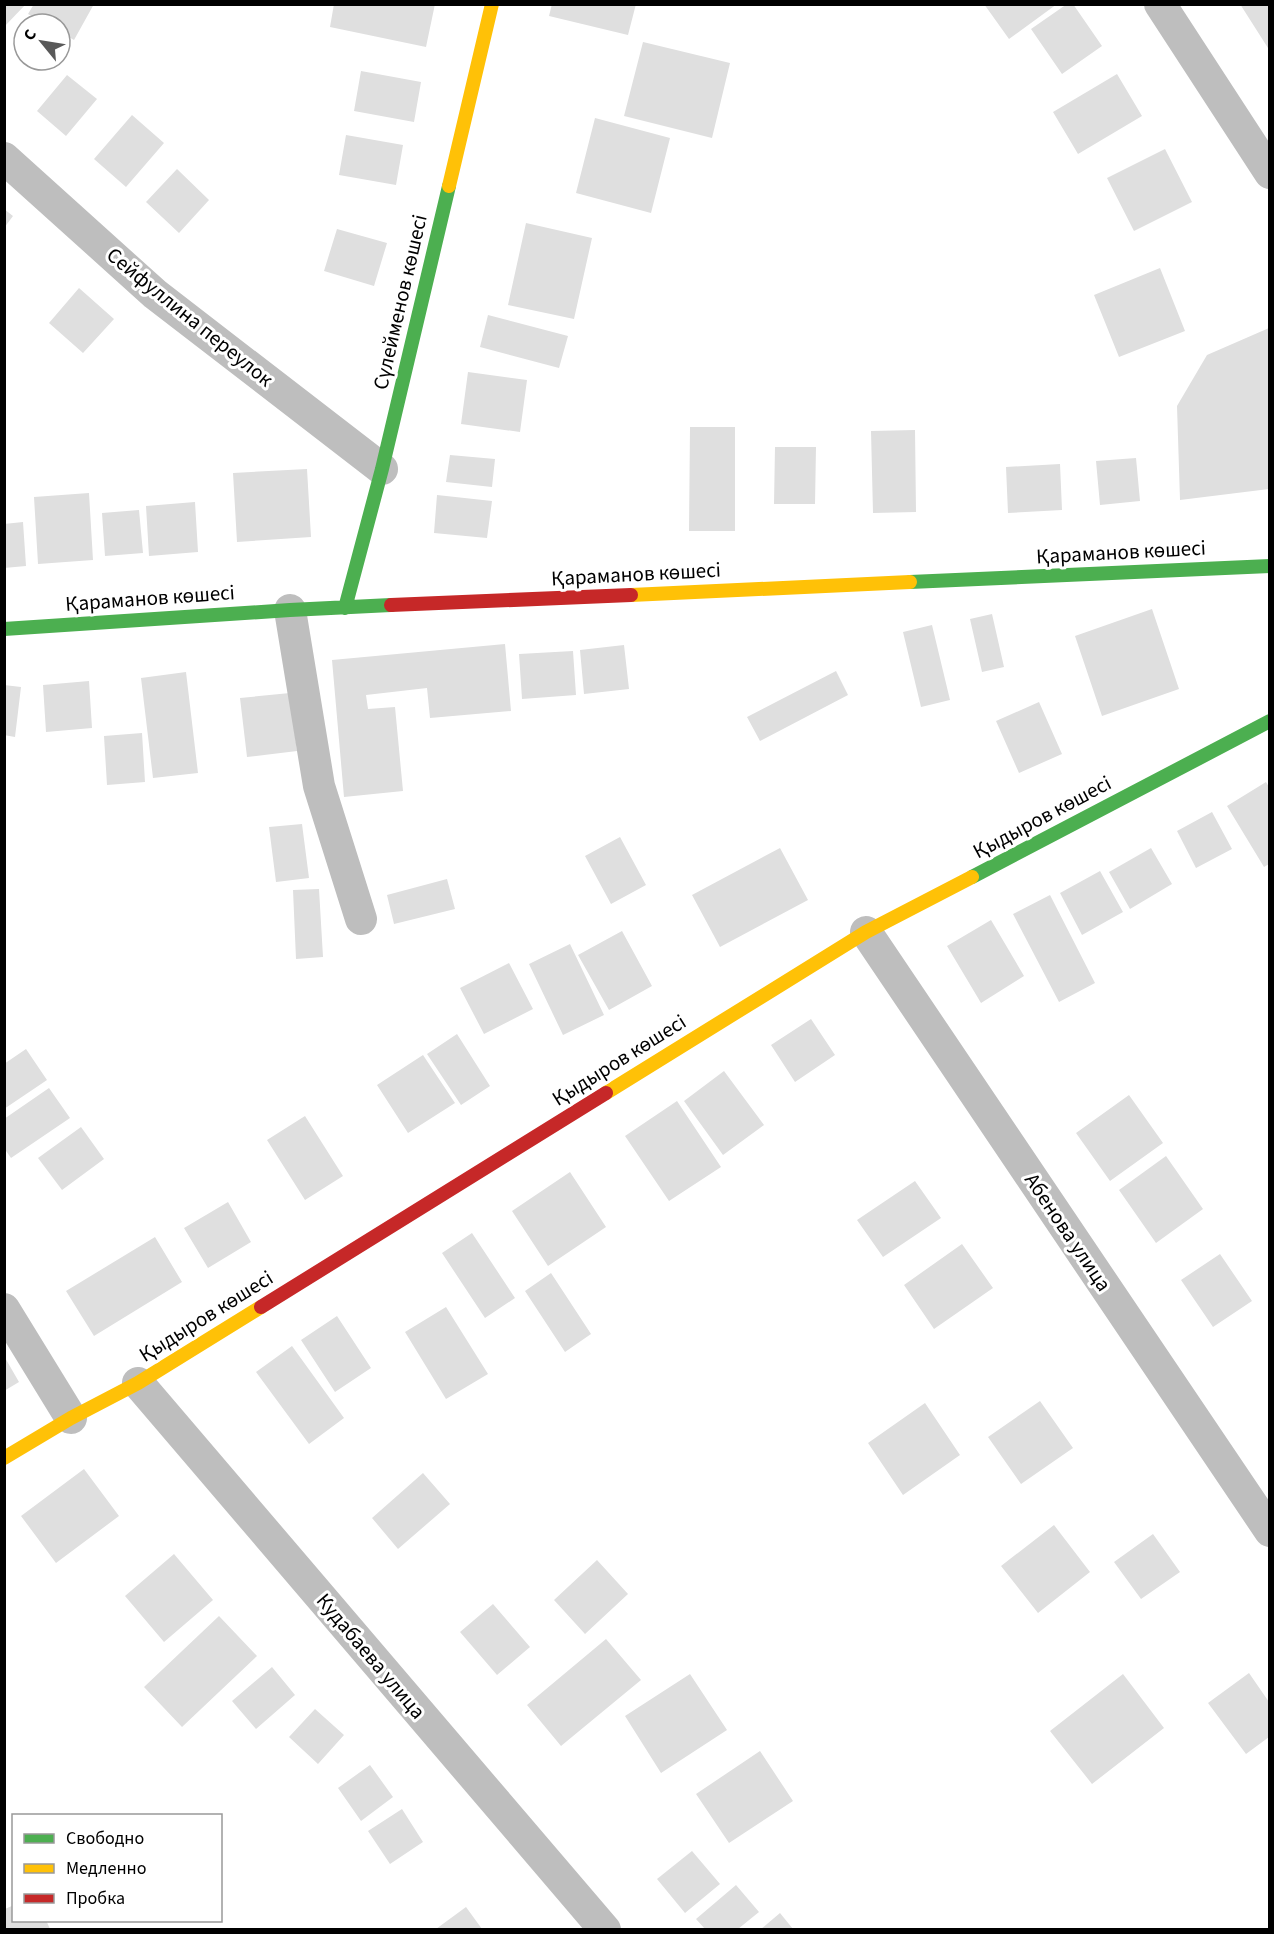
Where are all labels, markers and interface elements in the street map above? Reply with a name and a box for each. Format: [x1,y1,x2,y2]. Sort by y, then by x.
north arrow [12,12,72,72]
text: С [18,25,42,45]
street label: Сүлейменов көшесі [365,212,435,392]
street label: Сейфуллина переулок [100,240,280,394]
street label: Қараманов көшесі [1035,533,1207,571]
street label: Қараманов көшесі [550,555,722,593]
street label: Қараманов көшесі [64,577,236,619]
street label: Қыдыров көшесі [967,768,1117,866]
street label: Қыдыров көшесі [546,1007,692,1113]
street label: Абенова улица [1017,1167,1119,1297]
street label: Қыдыров көшесі [133,1263,279,1369]
street label: Кудабаева улица [309,1587,433,1725]
legend [12,1814,222,1922]
text: Свободно [66,1826,144,1851]
text: Медленно [66,1856,146,1881]
text: Пробка [66,1886,125,1911]

